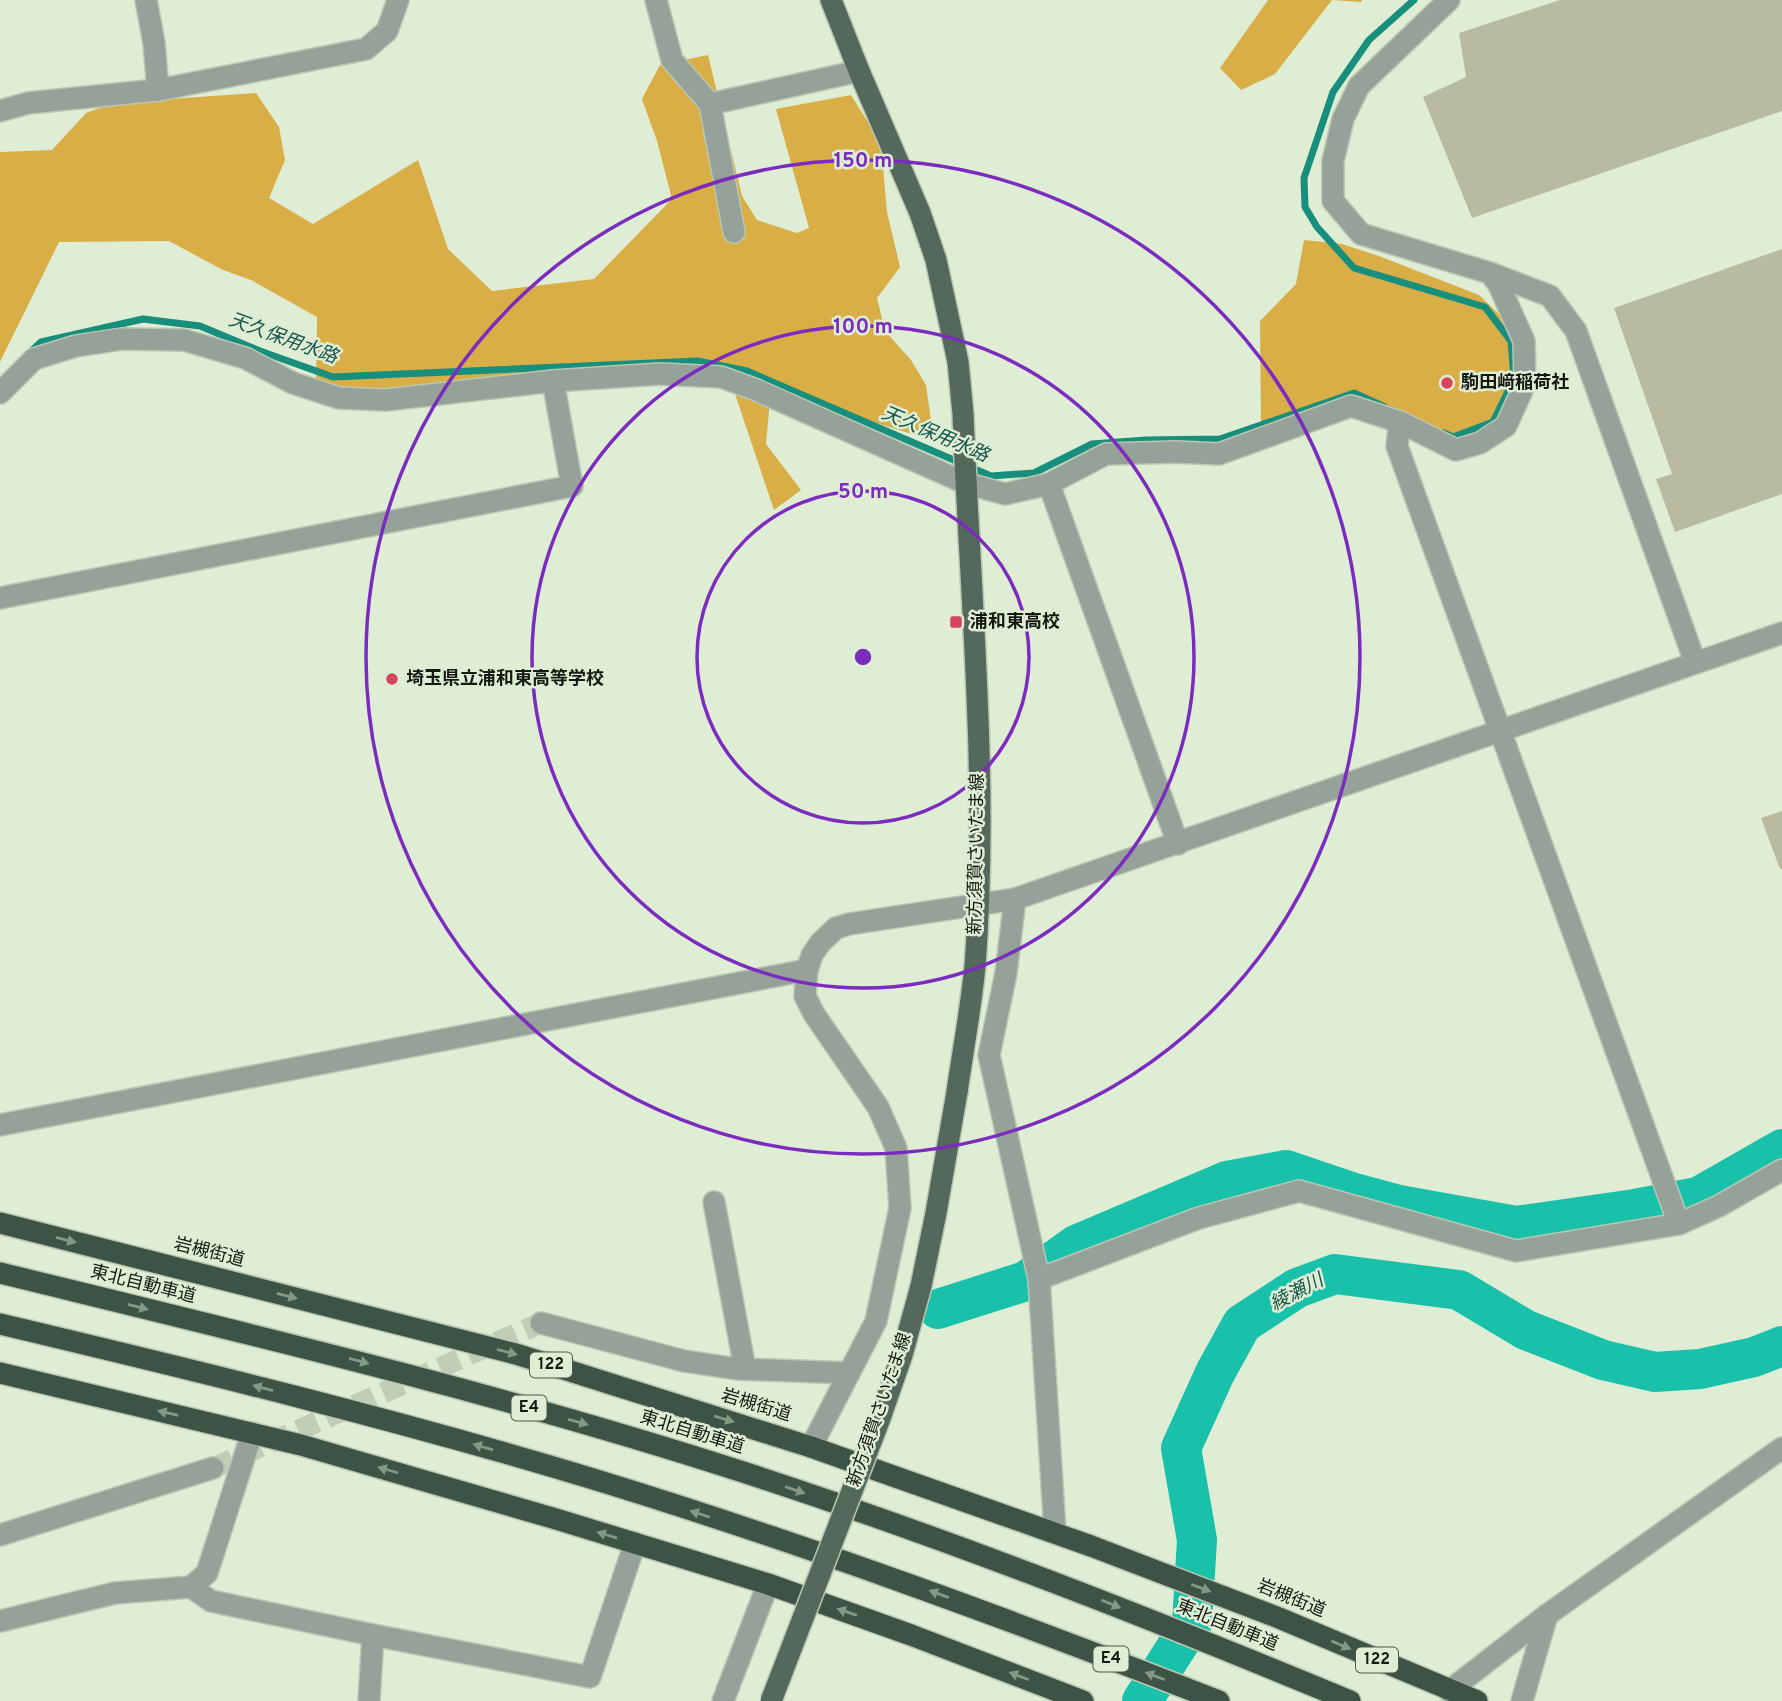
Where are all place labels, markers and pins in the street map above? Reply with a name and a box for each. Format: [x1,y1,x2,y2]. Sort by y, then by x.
place label: 駒田﨑稲荷社 [1461,372,1569,395]
marker: 駒田﨑稲荷社 [1439,375,1455,391]
place label: 浦和東高校 [970,611,1060,634]
marker: 浦和東高校 [948,614,964,630]
centre of rings [851,645,875,669]
place label: 埼玉県立浦和東高等学校 [406,668,604,691]
marker: 埼玉県立浦和東高等学校 [384,671,400,687]

